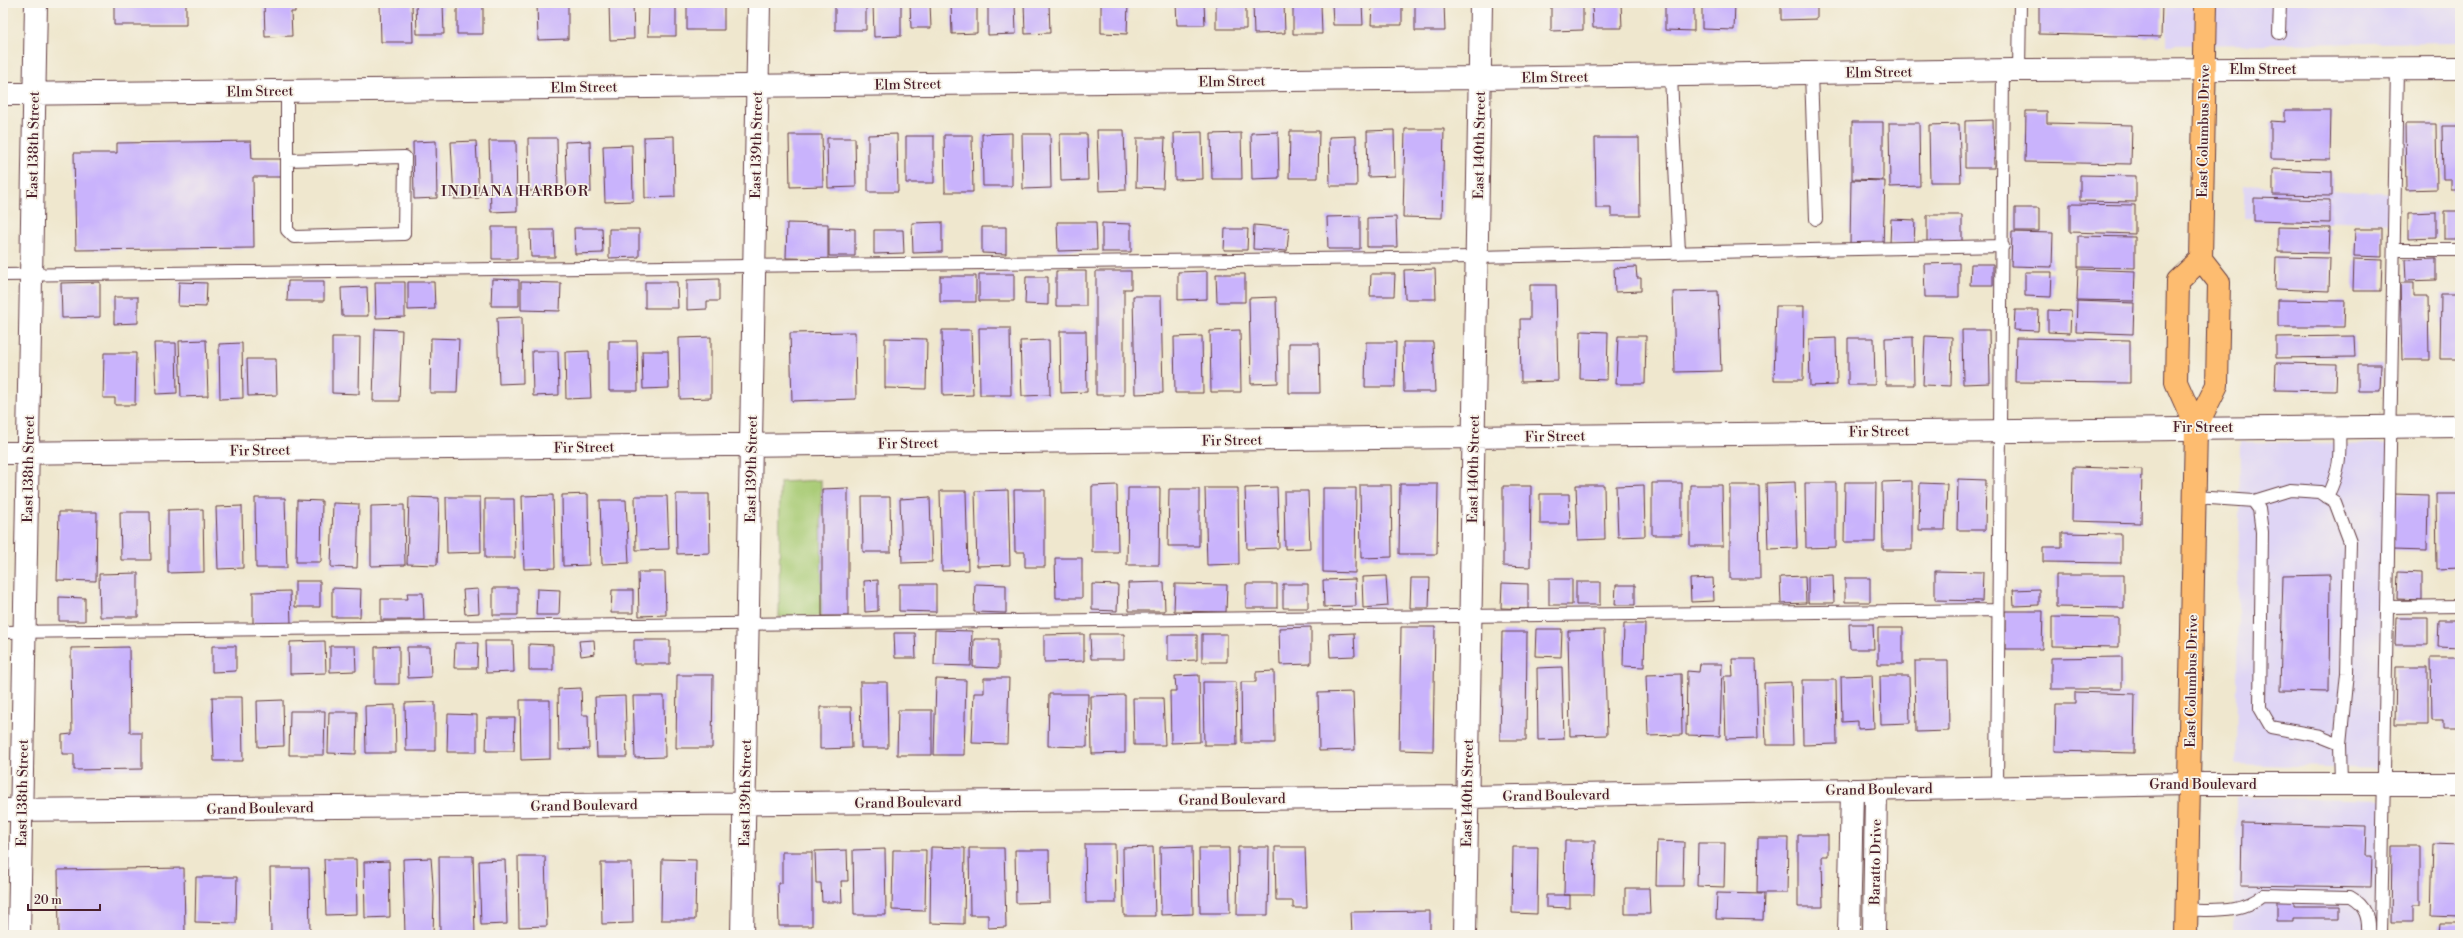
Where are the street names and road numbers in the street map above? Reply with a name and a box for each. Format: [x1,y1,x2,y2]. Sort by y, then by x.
street label: Elm Street [2230,61,2297,79]
street label: Elm Street [1845,63,1913,83]
street label: East Columbus Drive [2194,64,2214,198]
street label: Elm Street [1521,68,1589,88]
street label: Elm Street [1198,72,1266,92]
street label: Elm Street [874,75,942,95]
street label: Elm Street [550,78,618,98]
street label: Elm Street [226,82,294,102]
street label: East 138th Street [24,91,44,199]
street label: East 139th Street [747,91,767,199]
street label: East 140th Street [1470,91,1490,199]
street label: East 138th Street [19,415,39,523]
street label: East 139th Street [742,415,762,523]
street label: East 140th Street [1464,415,1484,523]
street label: Fir Street [2173,419,2233,437]
street label: Fir Street [1849,422,1910,442]
street label: Fir Street [1525,427,1586,447]
street label: Fir Street [1202,431,1263,451]
street label: Fir Street [878,434,939,454]
street label: Fir Street [554,438,615,458]
street label: Fir Street [230,441,291,461]
street label: East Columbus Drive [2182,614,2202,748]
street label: East 138th Street [13,739,33,847]
street label: East 139th Street [736,739,756,847]
street label: East 140th Street [1458,739,1478,847]
street label: Grand Boulevard [2149,776,2257,794]
street label: Grand Boulevard [1825,780,1933,800]
street label: Grand Boulevard [1502,786,1610,806]
street label: Grand Boulevard [1178,790,1286,810]
street label: Grand Boulevard [854,793,962,813]
street label: Grand Boulevard [530,796,638,816]
street label: Grand Boulevard [206,799,314,819]
street label: Baratto Drive [1866,819,1886,906]

